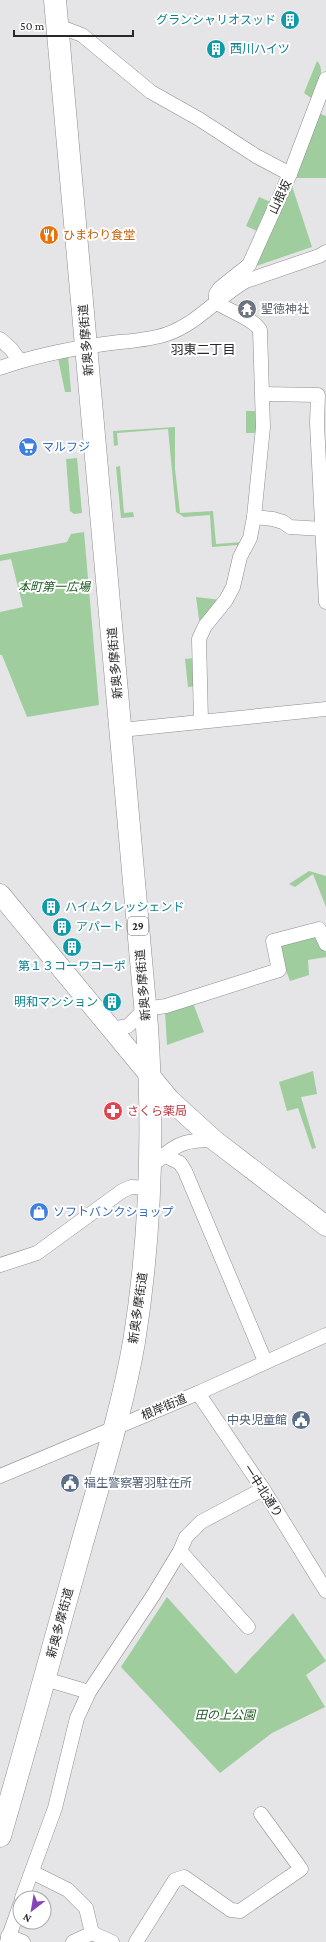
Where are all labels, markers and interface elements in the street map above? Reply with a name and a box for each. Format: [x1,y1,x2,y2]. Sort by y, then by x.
building icon: グランシャリオスッド [279,9,301,31]
scale bar [14,12,133,38]
place label: グランシャリオスッド [156,13,276,27]
text: 50 m [20,19,45,33]
building icon: 西川ハイツ [205,38,227,60]
place label: 西川ハイツ [230,42,290,56]
street label: 山根坂 [266,178,294,216]
restaurant icon: ひまわり食堂 [38,224,60,246]
place label: ひまわり食堂 [63,228,135,242]
temple icon: 聖徳神社 [236,298,258,320]
place label: 聖徳神社 [261,302,309,316]
street label: 新奥多摩街道 [76,304,96,376]
district label: 羽東二丁目 [170,342,236,357]
supermarket icon: マルフジ [17,436,39,458]
place label: マルフジ [42,440,90,454]
park label: 本町第一広場 [18,580,92,594]
street label: 新奥多摩街道 [105,627,125,699]
building icon: ハイムクレッシェンド [40,896,62,918]
place label: ハイムクレッシェンド [65,900,185,914]
building icon: アパート [51,916,73,938]
road number: 29 [128,917,148,935]
place label: アパート [76,920,124,934]
building icon: 第１３コーワコーポ [61,936,83,958]
street label: 新奥多摩街道 [133,949,153,1021]
place label: 第１３コーワコーポ [18,959,126,973]
building icon: 明和マンション [101,991,123,1013]
place label: 明和マンション [14,995,98,1009]
pharmacy icon: さくら薬局 [102,1100,124,1122]
place label: さくら薬局 [127,1104,187,1118]
shop icon: ソフトバンクショップ [28,1201,50,1223]
place label: ソフトバンクショップ [53,1205,174,1219]
street label: 新奥多摩街道 [126,1271,150,1345]
street label: 根岸街道 [139,1391,189,1423]
public building icon: 中央児童館 [290,1409,312,1431]
place label: 中央児童館 [227,1413,287,1427]
street label: 一中北通り [241,1462,285,1520]
public building icon: 福生警察署羽駐在所 [59,1472,81,1494]
place label: 福生警察署羽駐在所 [84,1476,192,1490]
street label: 新奥多摩街道 [44,1586,76,1660]
park label: 田の上公園 [195,1708,257,1722]
north arrow [12,1890,52,1930]
text: N [20,1911,33,1926]

